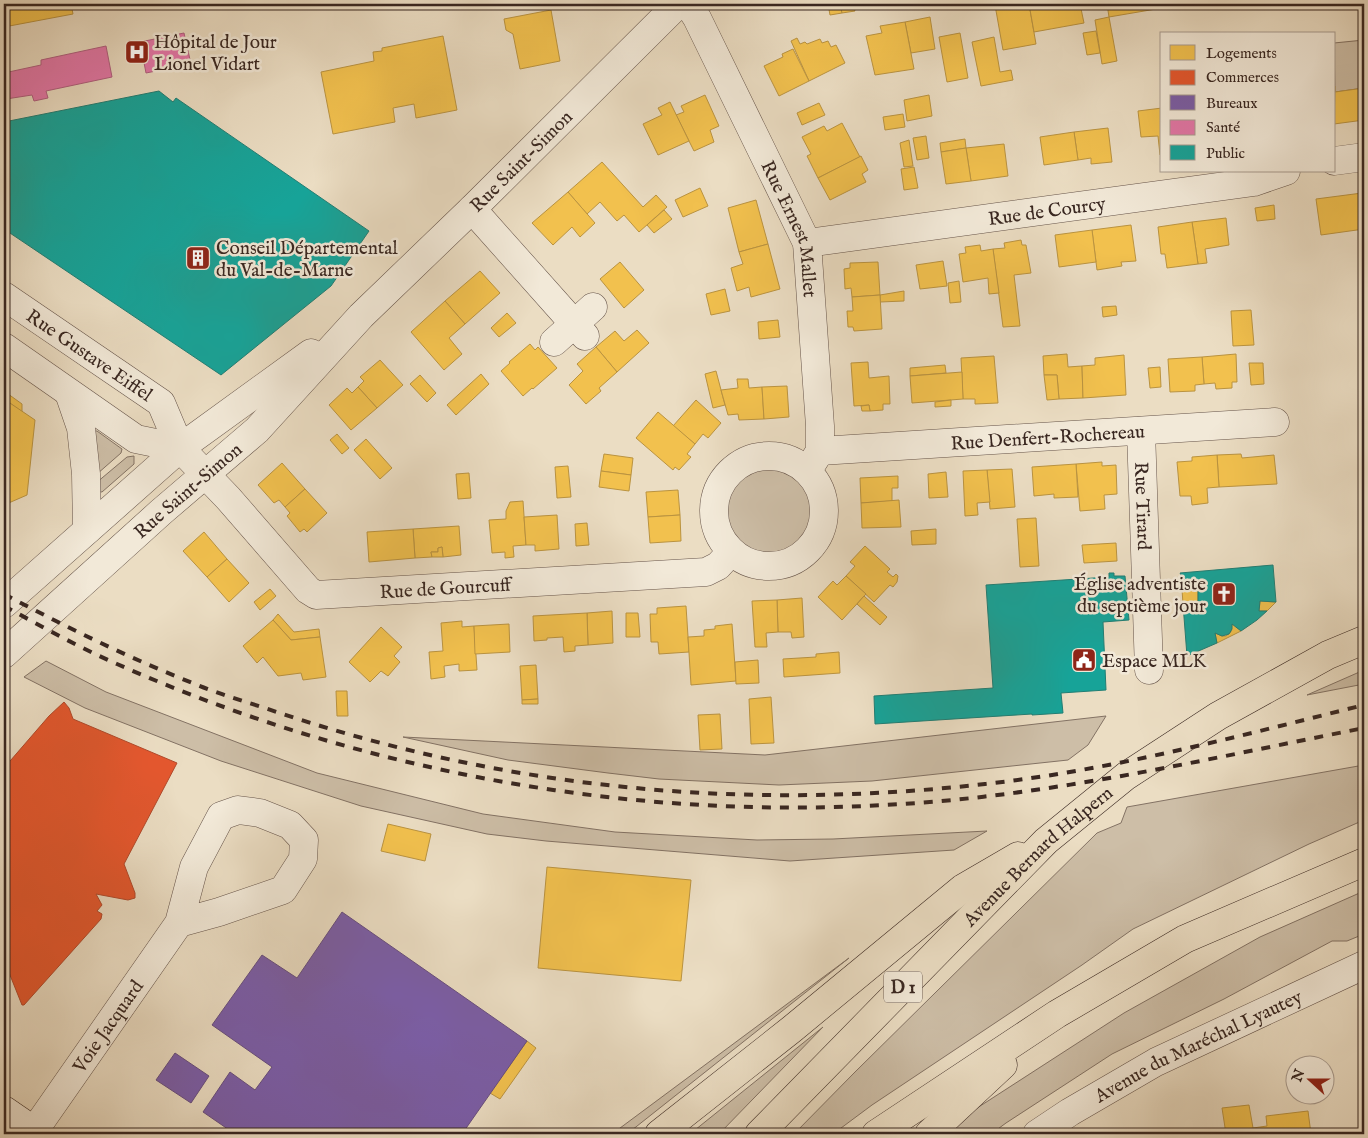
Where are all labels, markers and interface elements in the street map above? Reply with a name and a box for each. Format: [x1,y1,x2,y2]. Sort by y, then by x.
place label: Hôpital de Jour Lionel Vidart [154,31,277,77]
legend [1160,32,1336,172]
hospital icon: Hôpital de Jour Lionel Vidart [124,39,150,65]
text: Logements [1206,44,1277,63]
text: Commerces [1206,68,1279,87]
text: Bureaux [1206,94,1258,113]
street label: Rue Saint-Simon [466,106,578,218]
text: Santé [1206,118,1240,137]
text: Public [1206,144,1245,163]
street label: Rue Ernest Mallet [755,157,821,299]
street label: Rue de Courcy [987,192,1108,232]
place label: Conseil Départemental du Val-de-Marne [216,237,399,283]
building icon: Conseil Départemental du Val-de-Marne [185,245,211,271]
street label: Rue Gustave Eiffel [21,305,157,408]
street label: Rue Denfert-Rochereau [950,420,1146,457]
street label: Rue Saint-Simon [130,438,248,545]
street label: Rue Tirard [1128,461,1155,551]
place label: Église adventiste du septième jour [1074,572,1206,619]
street label: Rue de Gourcuff [379,573,514,605]
church icon: Église adventiste du septième jour [1211,581,1237,607]
public building icon: Espace MLK [1071,647,1097,673]
place label: Espace MLK [1102,650,1207,674]
street label: Avenue Bernard Halpern [958,782,1118,933]
road number: D 1 [884,972,922,1002]
street label: Voie Jacquard [68,975,150,1079]
street label: Avenue du Maréchal Lyautey [1090,985,1307,1110]
north arrow [1286,1056,1336,1106]
text: N [1288,1067,1309,1086]

